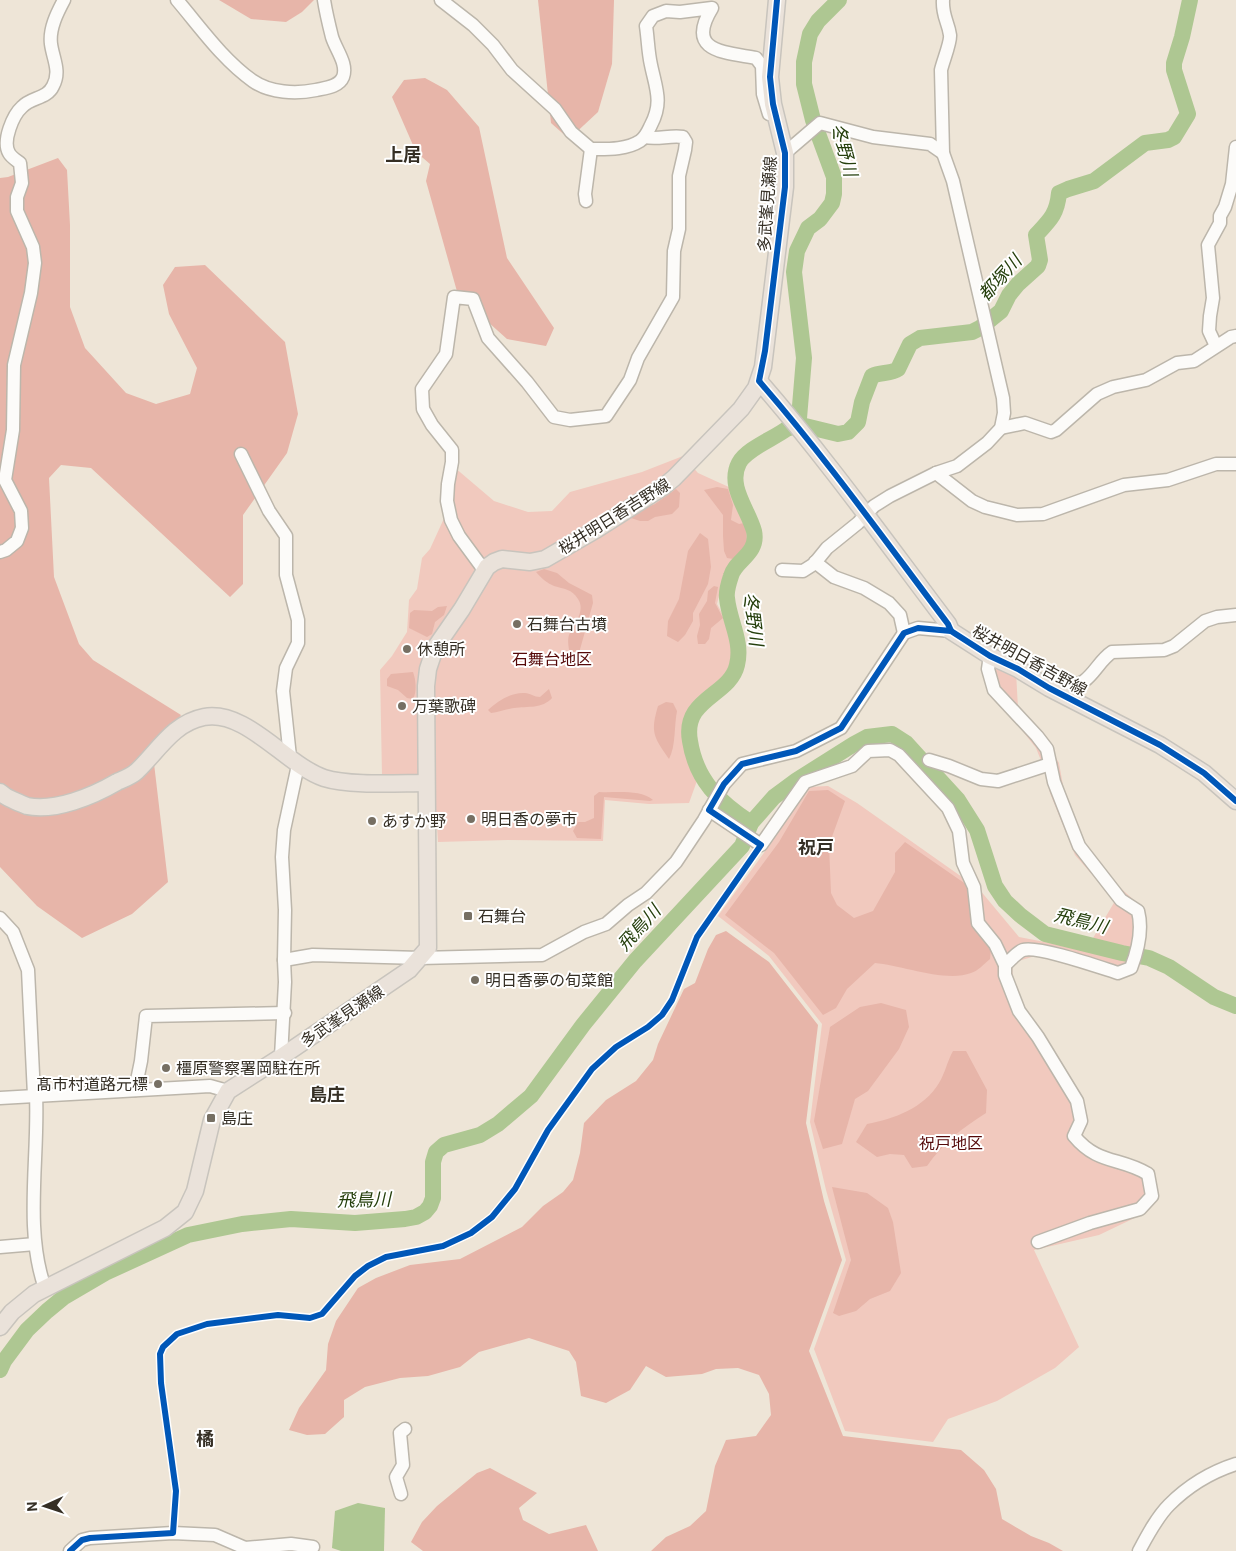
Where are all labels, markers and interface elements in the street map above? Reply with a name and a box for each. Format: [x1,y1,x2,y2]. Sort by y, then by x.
water label: 冬野川 [827,121,862,181]
district label: 上居 [385,144,421,165]
street label: 多武峯見瀬線 [755,155,780,253]
water label: 都塚川 [974,249,1027,305]
street label: 桜井明日香吉野線 [555,474,674,558]
water label: 冬野川 [740,591,767,649]
place label: 石舞台古墳 [527,615,607,634]
marker: 石舞台古墳 [511,618,523,630]
street label: 桜井明日香吉野線 [969,621,1090,700]
place label: 休憩所 [417,640,465,659]
marker: 休憩所 [401,643,413,655]
park label: 石舞台地区 [512,650,592,669]
place label: 万葉歌碑 [412,697,476,716]
marker: 万葉歌碑 [396,700,408,712]
place label: 明日香の夢市 [481,810,577,829]
place label: あすか野 [382,812,446,831]
marker: 明日香の夢市 [465,813,477,825]
marker: あすか野 [366,815,378,827]
district label: 祝戸 [798,837,834,858]
water label: 飛鳥川 [613,899,666,955]
water label: 飛鳥川 [1052,904,1112,938]
place label: 石舞台 [478,907,526,926]
marker: 石舞台 [462,910,474,922]
place label: 明日香夢の旬菜館 [485,971,613,990]
marker: 明日香夢の旬菜館 [469,974,481,986]
street label: 多武峯見瀬線 [297,982,387,1051]
place label: 橿原警察署岡駐在所 [176,1059,320,1078]
marker: 橿原警察署岡駐在所 [160,1062,172,1074]
place label: 髙市村道路元標 [36,1075,148,1094]
marker: 髙市村道路元標 [152,1078,164,1090]
district label: 島庄 [309,1084,345,1105]
place label: 島庄 [221,1109,253,1128]
marker: 島庄 [205,1112,217,1124]
park label: 祝戸地区 [919,1134,983,1153]
water label: 飛鳥川 [337,1188,393,1210]
district label: 橘 [196,1428,214,1449]
north arrow [20,1481,70,1531]
text: N [24,1501,40,1512]

